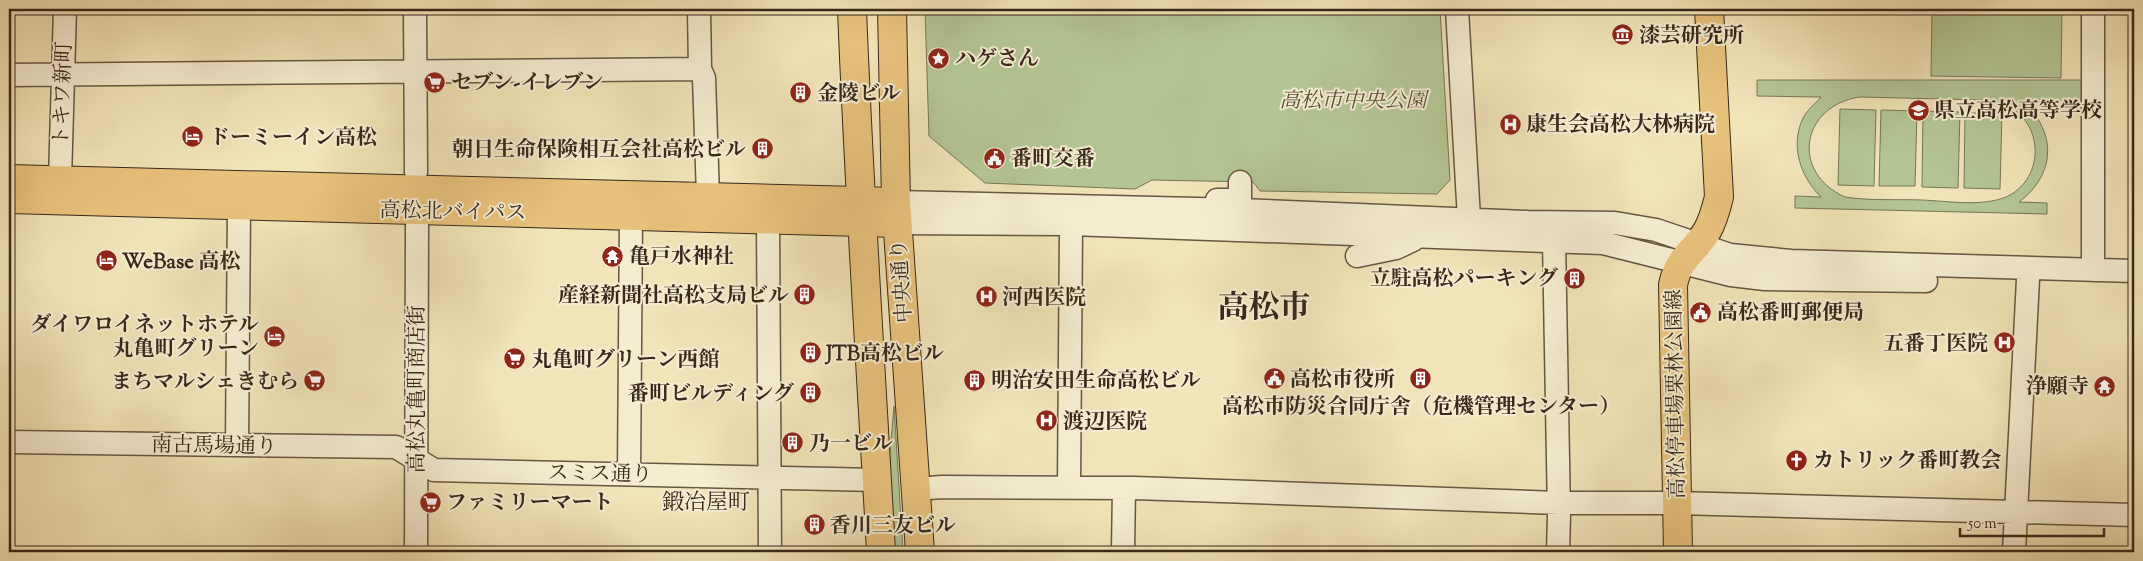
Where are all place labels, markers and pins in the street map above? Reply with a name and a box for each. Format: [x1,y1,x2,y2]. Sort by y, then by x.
place label: 漆芸研究所 [1639,22,1744,52]
museum icon: 漆芸研究所 [1611,23,1635,47]
place label: ハゲさん [955,45,1039,75]
place icon: ハゲさん [927,46,951,70]
place label: セブン-イレブン [451,69,603,99]
supermarket icon: セブン-イレブン [423,70,447,94]
place label: 金陵ビル [817,80,901,110]
building icon: 金陵ビル [789,81,813,105]
place label: 県立高松高等学校 [1934,97,2102,127]
school or university icon: 県立高松高等学校 [1906,98,1930,122]
place label: 康生会高松大林病院 [1526,111,1715,141]
hospital icon: 康生会高松大林病院 [1498,112,1522,136]
place label: ドーミーイン高松 [209,124,377,154]
hotel icon: ドーミーイン高松 [181,125,205,149]
place label: 朝日生命保険相互会社高松ビル [452,136,746,166]
building icon: 朝日生命保険相互会社高松ビル [750,137,774,161]
place label: 番町交番 [1011,145,1095,175]
public building icon: 番町交番 [983,146,1007,170]
place label: 亀戸水神社 [629,243,734,273]
temple icon: 亀戸水神社 [601,244,625,268]
place label: WeBase 高松 [122,248,240,278]
hotel icon: WeBase 高松 [94,249,118,273]
place label: 立駐高松パーキング [1370,265,1558,295]
building icon: 立駐高松パーキング [1562,266,1586,290]
place label: 産経新聞社高松支局ビル [558,282,789,312]
building icon: 産経新聞社高松支局ビル [793,283,817,307]
place label: 河西医院 [1002,284,1086,314]
hospital icon: 河西医院 [974,285,998,309]
place label: 高松番町郵便局 [1717,299,1864,329]
public building icon: 高松番町郵便局 [1689,300,1713,324]
place label: ダイワロイネットホテル 丸亀町グリーン [30,311,259,365]
hotel icon: ダイワロイネットホテル 丸亀町グリーン [263,324,287,348]
place label: 五番丁医院 [1883,330,1988,360]
hospital icon: 五番丁医院 [1992,331,2016,355]
place label: JTB高松ビル [824,340,944,370]
building icon: JTB高松ビル [798,341,822,365]
place label: 丸亀町グリーン西館 [531,346,720,376]
supermarket icon: 丸亀町グリーン西館 [503,347,527,371]
place label: 高松市役所 [1290,366,1395,396]
place label: 明治安田生命高松ビル [991,367,1201,397]
public building icon: 高松市役所 [1262,367,1286,391]
building icon: 高松市防災合同庁舎（危機管理センター） [1409,367,1433,391]
place label: まちマルシェきむら [111,368,299,398]
building icon: 明治安田生命高松ビル [963,368,987,392]
supermarket icon: まちマルシェきむら [303,369,327,393]
place label: 浄願寺 [2026,373,2089,403]
temple icon: 浄願寺 [2093,374,2117,398]
place label: 番町ビルディング [628,380,794,410]
building icon: 番町ビルディング [798,381,822,405]
place label: 高松市防災合同庁舎（危機管理センター） [1222,393,1620,423]
place label: 渡辺医院 [1063,408,1147,438]
hospital icon: 渡辺医院 [1035,409,1059,433]
place label: 乃一ビル [809,430,893,460]
building icon: 乃一ビル [781,431,805,455]
place label: カトリック番町教会 [1813,447,2001,477]
church icon: カトリック番町教会 [1785,448,1809,472]
place label: ファミリーマート [446,489,614,519]
supermarket icon: ファミリーマート [418,490,442,514]
place label: 香川三友ビル [830,512,956,542]
building icon: 香川三友ビル [802,513,826,537]

